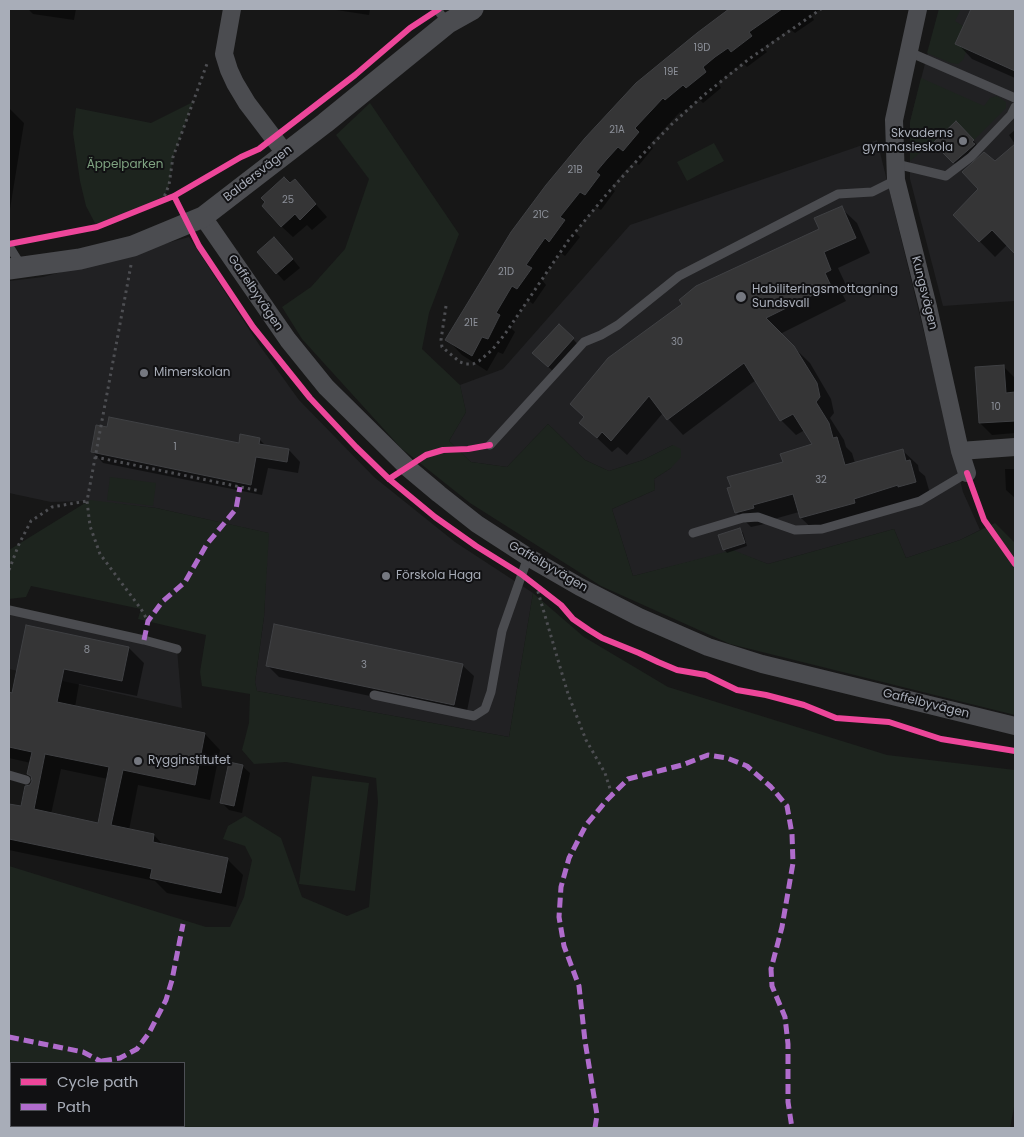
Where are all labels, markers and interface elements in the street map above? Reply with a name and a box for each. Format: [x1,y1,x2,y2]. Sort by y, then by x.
house number: 19D [694,42,710,54]
house number: 19E [664,66,678,78]
house number: 21A [609,124,625,136]
place label: Skvaderns gymnasieskola [862,127,953,155]
marker: Skvaderns gymnasieskola [957,135,969,147]
street label: Baldersvägen [221,143,295,205]
park label: Äppelparken [87,158,163,172]
house number: 21B [567,164,583,176]
house number: 25 [282,194,294,206]
house number: 21C [533,209,549,221]
street label: Gaffelbyvägen [224,252,286,334]
street label: Kungsvägen [908,255,940,331]
house number: 21D [498,266,514,278]
place label: Habiliteringsmottagning Sundsvall [752,283,898,311]
marker: Habiliteringsmottagning Sundsvall [734,290,748,304]
house number: 21E [464,317,478,329]
house number: 30 [671,336,683,348]
place label: Mimerskolan [154,366,230,380]
marker: Mimerskolan [138,367,150,379]
house number: 10 [991,401,1001,413]
house number: 1 [173,441,177,453]
house number: 32 [815,474,827,486]
street label: Gaffelbyvägen [506,539,590,595]
place label: Förskola Haga [396,569,481,583]
marker: Förskola Haga [380,570,392,582]
house number: 8 [84,644,90,656]
house number: 3 [361,659,367,671]
street label: Gaffelbyvägen [881,686,971,722]
place label: Rygginstitutet [148,754,231,768]
marker: Rygginstitutet [132,755,144,767]
legend [10,1062,185,1127]
text: Cycle path [57,1071,138,1092]
text: Path [57,1096,91,1117]

